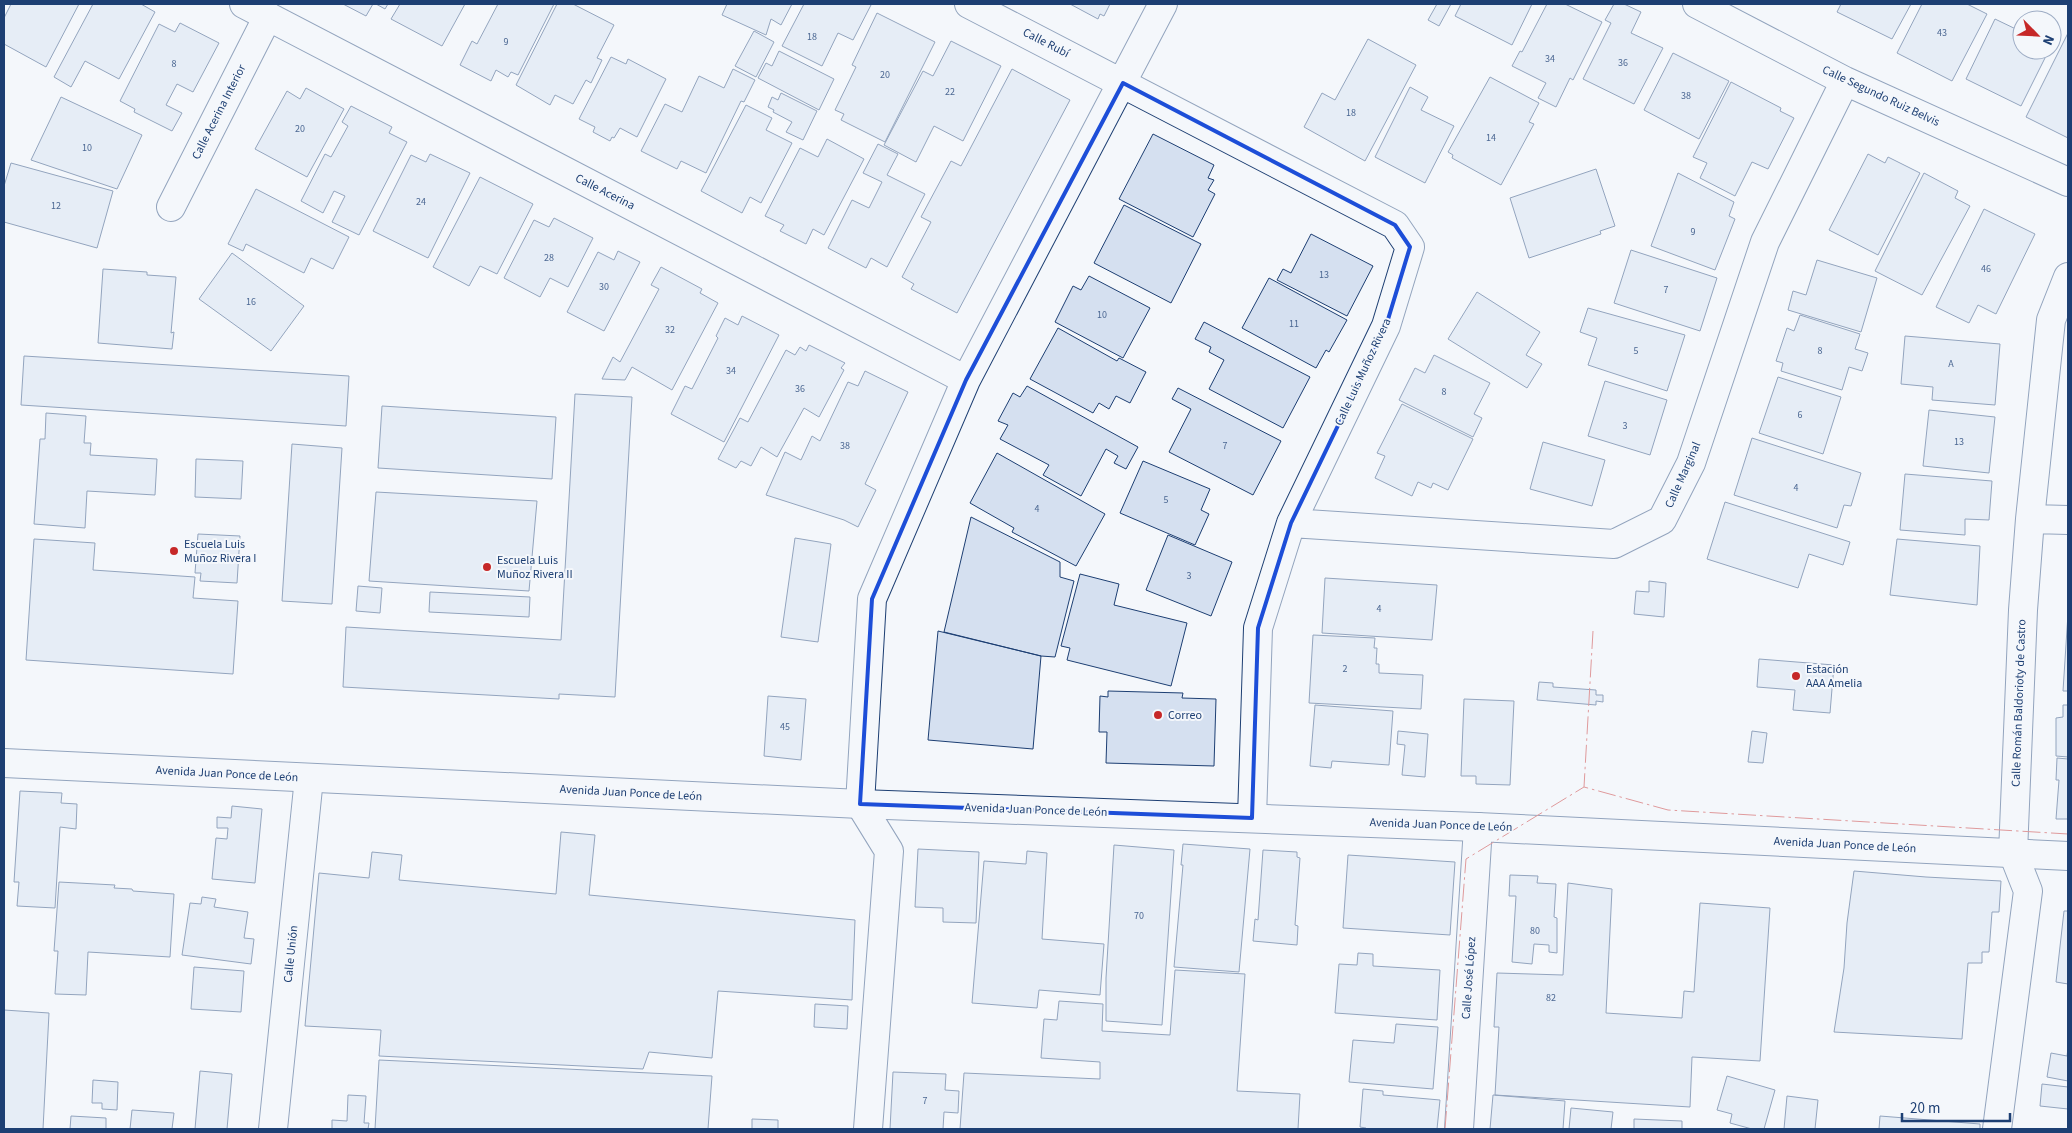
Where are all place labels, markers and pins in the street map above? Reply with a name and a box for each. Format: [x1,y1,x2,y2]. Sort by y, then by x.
place label: Escuela Luis Muñoz Rivera I [184,536,257,567]
marker: Escuela Luis Muñoz Rivera I [168,545,180,557]
place label: Escuela Luis Muñoz Rivera II [497,552,573,583]
marker: Escuela Luis Muñoz Rivera II [481,561,493,573]
place label: Estación AAA Amelia [1806,661,1862,692]
marker: Estación AAA Amelia [1790,670,1802,682]
place label: Correo [1168,707,1202,724]
marker: Correo [1152,709,1164,721]

